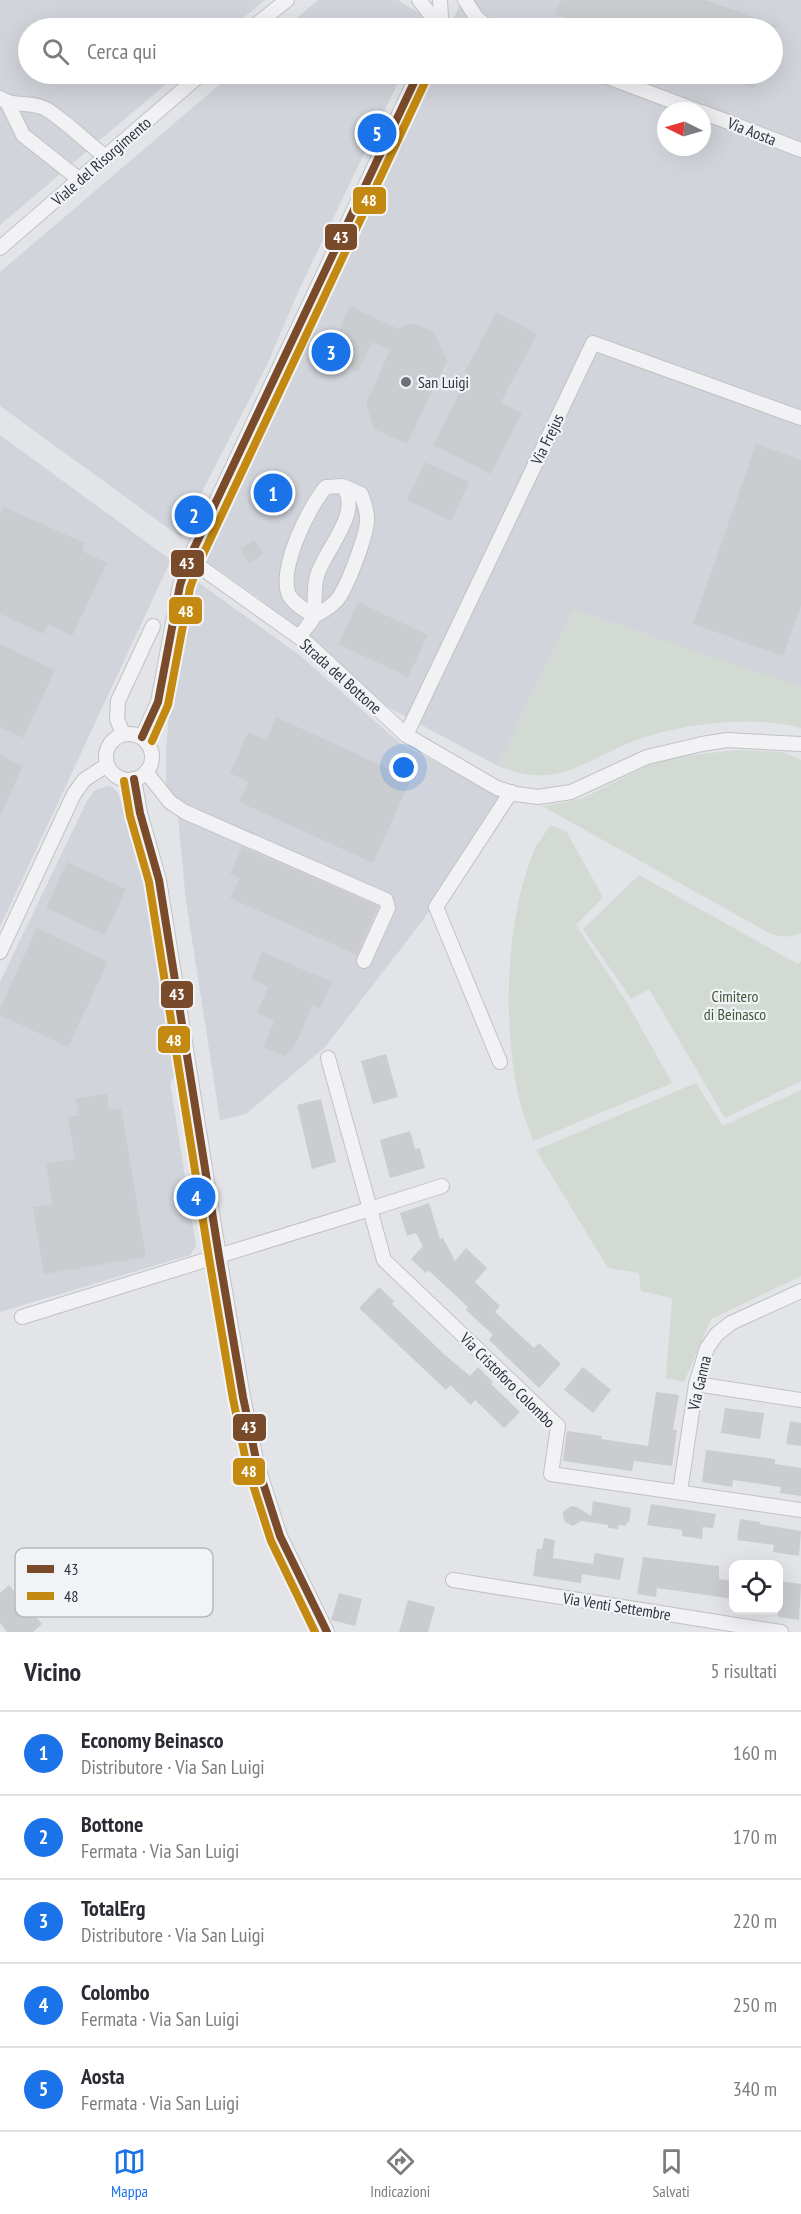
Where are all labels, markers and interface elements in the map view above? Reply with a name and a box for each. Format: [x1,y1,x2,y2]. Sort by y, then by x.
search box [18,18,783,84]
icon: search [39,35,72,68]
text: Cerca qui [87,37,157,65]
north arrow [657,102,711,156]
pin: 5 [358,110,397,156]
street label: Viale del Risorgimento [46,112,155,210]
street label: Via Aosta [724,112,779,149]
line badge: 48 [352,186,387,215]
text: 48 [361,190,377,210]
line badge: 43 [324,223,358,251]
text: 43 [333,227,349,247]
pin: 3 [312,330,350,374]
place label: San Luigi [418,372,469,392]
marker: San Luigi [399,375,413,389]
street label: Via Frejus [526,410,568,469]
pin: 1 [254,470,292,516]
pin: 2 [174,492,214,538]
line badge: 43 [170,549,205,578]
text: 43 [179,553,195,573]
line badge: 48 [168,596,203,625]
text: 48 [178,601,194,621]
street label: Strada del Bottone [296,634,386,718]
your location [389,753,418,782]
line badge: 43 [160,980,194,1009]
text: 43 [169,984,185,1004]
park label: Cimitero di Beinasco [704,986,766,1024]
line badge: 48 [157,1025,191,1054]
text: 48 [166,1030,182,1050]
pin: 4 [176,1174,216,1220]
street label: Via Cristoforo Colombo [456,1328,560,1432]
street label: Via Ganna [683,1354,715,1413]
line badge: 43 [232,1413,267,1442]
text: 43 [241,1417,257,1437]
line badge: 48 [232,1457,266,1486]
text: 48 [241,1461,257,1481]
legend [15,1548,213,1617]
text: 43 [64,1559,78,1579]
map controls [729,1560,783,1614]
button: locate [729,1560,783,1614]
text: 48 [64,1586,78,1606]
street label: Via Venti Settembre [561,1587,672,1624]
text: Vicino [24,1655,81,1688]
text: 5 risultati [711,1658,777,1684]
text: Economy Beinasco [81,1726,224,1754]
text: 1 [39,1740,48,1766]
text: 160 m [733,1740,777,1766]
text: Distributore · Via San Luigi [81,1754,265,1780]
text: Bottone [81,1810,143,1838]
text: 2 [39,1824,48,1850]
text: 170 m [733,1824,777,1850]
text: Fermata · Via San Luigi [81,1838,239,1864]
text: TotalErg [81,1894,145,1922]
text: 3 [39,1908,48,1934]
text: 220 m [733,1908,777,1934]
text: Distributore · Via San Luigi [81,1922,265,1948]
text: Colombo [81,1978,149,2006]
text: 4 [39,1992,48,2018]
text: 250 m [733,1992,777,2018]
text: Fermata · Via San Luigi [81,2006,239,2032]
text: Aosta [81,2062,125,2090]
text: 5 [39,2076,48,2102]
text: 340 m [733,2076,777,2102]
text: Fermata · Via San Luigi [81,2090,239,2116]
tab: Mappa [111,2145,148,2201]
tab: Indicazioni [370,2145,430,2201]
tab: Salvati [652,2145,690,2201]

